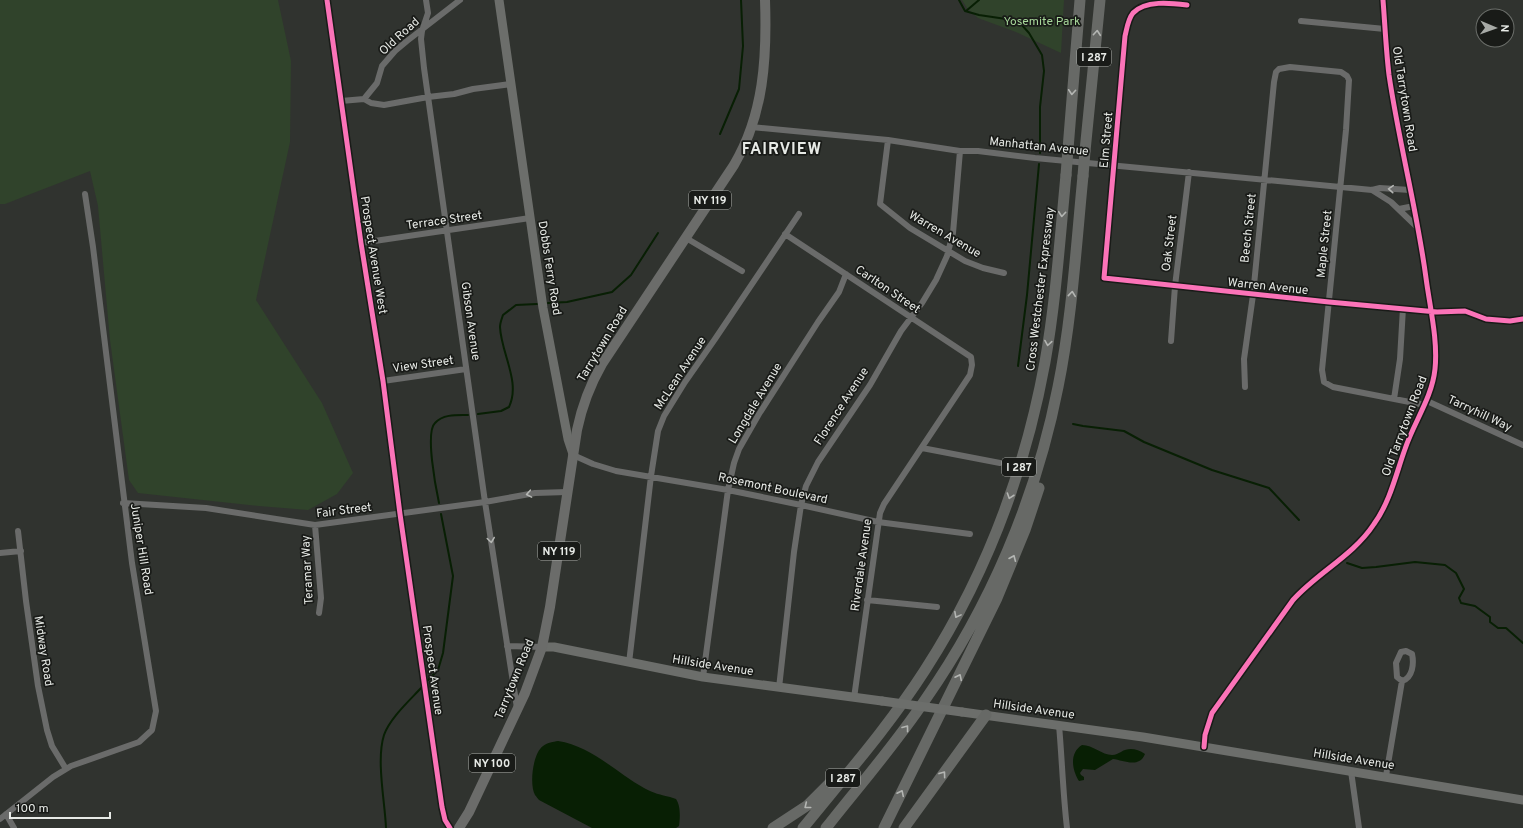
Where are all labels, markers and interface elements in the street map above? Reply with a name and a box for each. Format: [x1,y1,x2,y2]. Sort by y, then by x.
north arrow [1475,8,1515,48]
street label: Old Road [376,14,423,59]
park label: Yosemite Park [1004,14,1080,30]
text: N [1497,24,1511,33]
one-way arrow [1092,30,1101,36]
street label: Old Tarrytown Road [1388,45,1420,153]
road number: I 287 [1077,48,1111,66]
one-way arrow [1068,89,1077,95]
street label: Elm Street [1097,111,1117,169]
street label: Manhattan Avenue [988,134,1089,160]
district label: FAIRVIEW [742,140,822,160]
one-way arrow [1388,184,1394,193]
road number: NY 119 [689,191,731,209]
street label: Beech Street [1237,192,1261,264]
street label: Prospect Avenue West [356,195,390,315]
street label: Cross Westchester Expressway [1023,206,1059,372]
street label: Terrace Street [405,208,483,234]
street label: Warren Avenue [905,208,984,262]
street label: Maple Street [1313,209,1337,279]
one-way arrow [1058,210,1067,217]
street label: Oak Street [1159,214,1181,272]
street label: Dobbs Ferry Road [534,220,564,316]
street label: Carlton Street [852,262,923,318]
street label: Warren Avenue [1227,275,1309,299]
street label: Gibson Avenue [457,281,483,362]
one-way arrow [1067,291,1076,297]
street label: Tarrytown Road [574,304,632,385]
street label: McLean Avenue [651,334,711,413]
one-way arrow [1044,340,1053,346]
street label: View Street [391,353,455,377]
street label: Longdale Avenue [725,360,786,447]
street label: Florence Avenue [811,365,873,448]
street label: Old Tarrytown Road [1378,374,1431,479]
street label: Tarryhill Way [1445,392,1514,436]
road number: I 287 [1002,458,1036,476]
street label: Rosemont Boulevard [717,470,829,508]
one-way arrow [525,490,532,498]
one-way arrow [1006,492,1015,499]
street label: Fair Street [316,500,373,522]
street label: Juniper Hill Road [126,502,156,596]
street label: Riverdale Avenue [848,518,876,612]
street label: Teramar Way [298,535,318,605]
one-way arrow [486,537,495,544]
road number: NY 119 [538,542,580,560]
one-way arrow [1009,555,1017,562]
one-way arrow [955,610,962,618]
street label: Midway Road [30,615,56,688]
street label: Prospect Avenue [418,624,446,716]
street label: Tarrytown Road [492,637,538,722]
street label: Hillside Avenue [671,652,755,680]
one-way arrow [954,673,962,681]
street label: Hillside Avenue [992,696,1076,724]
one-way arrow [901,725,908,732]
street label: Hillside Avenue [1312,746,1396,774]
road number: NY 100 [469,754,515,772]
road number: I 287 [826,769,860,787]
one-way arrow [938,771,946,778]
one-way arrow [897,790,904,797]
scale bar [10,794,110,820]
text: 100 m [16,801,49,817]
one-way arrow [804,801,811,808]

